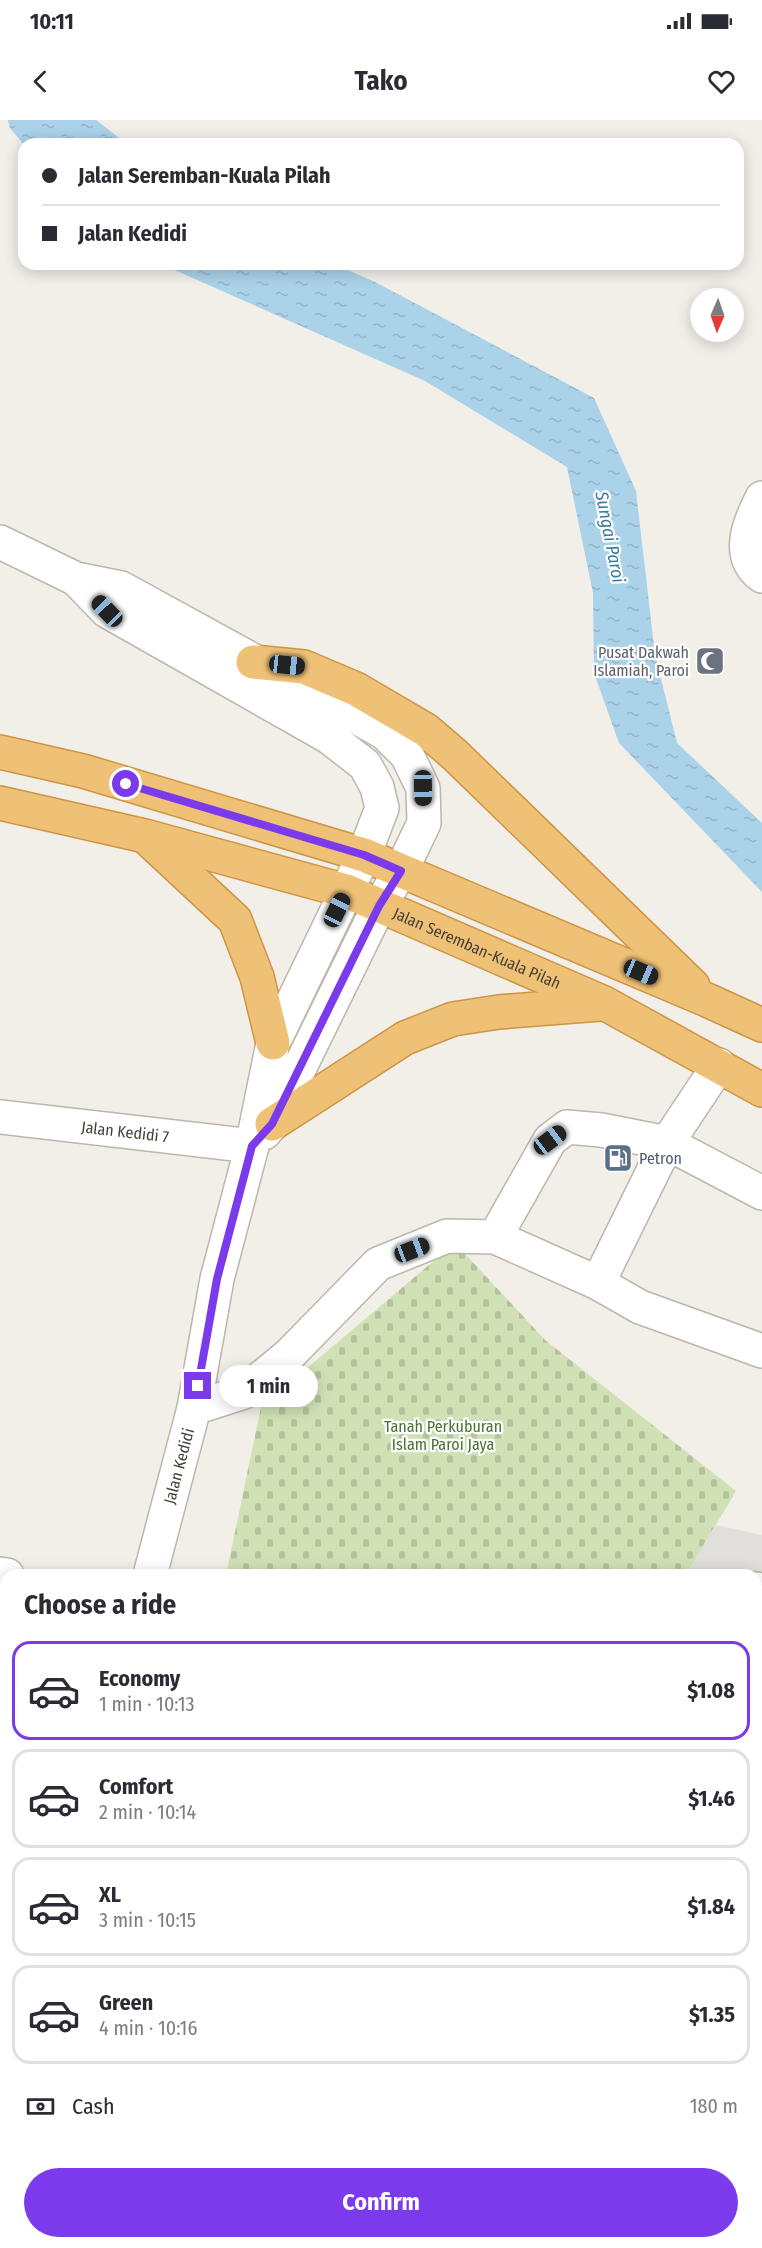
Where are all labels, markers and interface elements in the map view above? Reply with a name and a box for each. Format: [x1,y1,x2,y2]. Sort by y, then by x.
text: 10:11 [30,8,74,35]
icon: back [24,65,57,98]
text: Tako [354,65,408,97]
icon: heart [705,65,738,98]
text: Jalan Seremban-Kuala Pilah [78,162,331,189]
text: Jalan Kedidi [78,220,187,247]
north arrow [690,288,744,342]
map controls [690,288,744,342]
water label: Sungai Paroi [590,488,630,585]
car [88,592,126,630]
place label: Pusat Dakwah Islamiah, Paroi [593,643,689,680]
mosque icon: Pusat Dakwah Islamiah, Paroi [694,645,726,677]
car [268,654,306,676]
route start [112,770,139,797]
car [414,770,432,806]
car [321,890,353,930]
street label: Jalan Seremban-Kuala Pilah [390,903,564,993]
car [621,957,661,987]
street label: Jalan Kedidi 7 [80,1117,170,1146]
car [530,1122,570,1158]
fuel station icon: Petron [602,1142,634,1174]
place label: Petron [639,1149,682,1168]
car [392,1235,432,1265]
callout: 1 min [219,1365,318,1407]
route end [184,1372,211,1399]
text: 1 min [247,1374,290,1398]
park label: Tanah Perkuburan Islam Paroi Jaya [384,1417,502,1454]
street label: Jalan Kedidi [160,1426,198,1506]
text: Choose a ride [24,1589,176,1621]
icon: car [27,1664,81,1718]
text: Economy [99,1665,180,1692]
text: $1.08 [687,1677,735,1704]
text: 1 min · 10:13 [99,1692,195,1716]
icon: car [27,1772,81,1826]
text: Comfort [99,1773,173,1800]
text: $1.46 [688,1785,735,1812]
text: 2 min · 10:14 [99,1800,196,1824]
icon: car [27,1880,81,1934]
text: XL [99,1881,121,1908]
text: $1.84 [688,1893,735,1920]
text: 3 min · 10:15 [99,1908,196,1932]
icon: car [27,1988,81,2042]
text: Green [99,1989,153,2016]
text: $1.35 [689,2001,735,2028]
text: 4 min · 10:16 [99,2016,197,2040]
icon: cash [24,2090,57,2123]
text: Cash [72,2093,115,2120]
text: 180 m [690,2094,738,2118]
button: Confirm [24,2168,738,2237]

